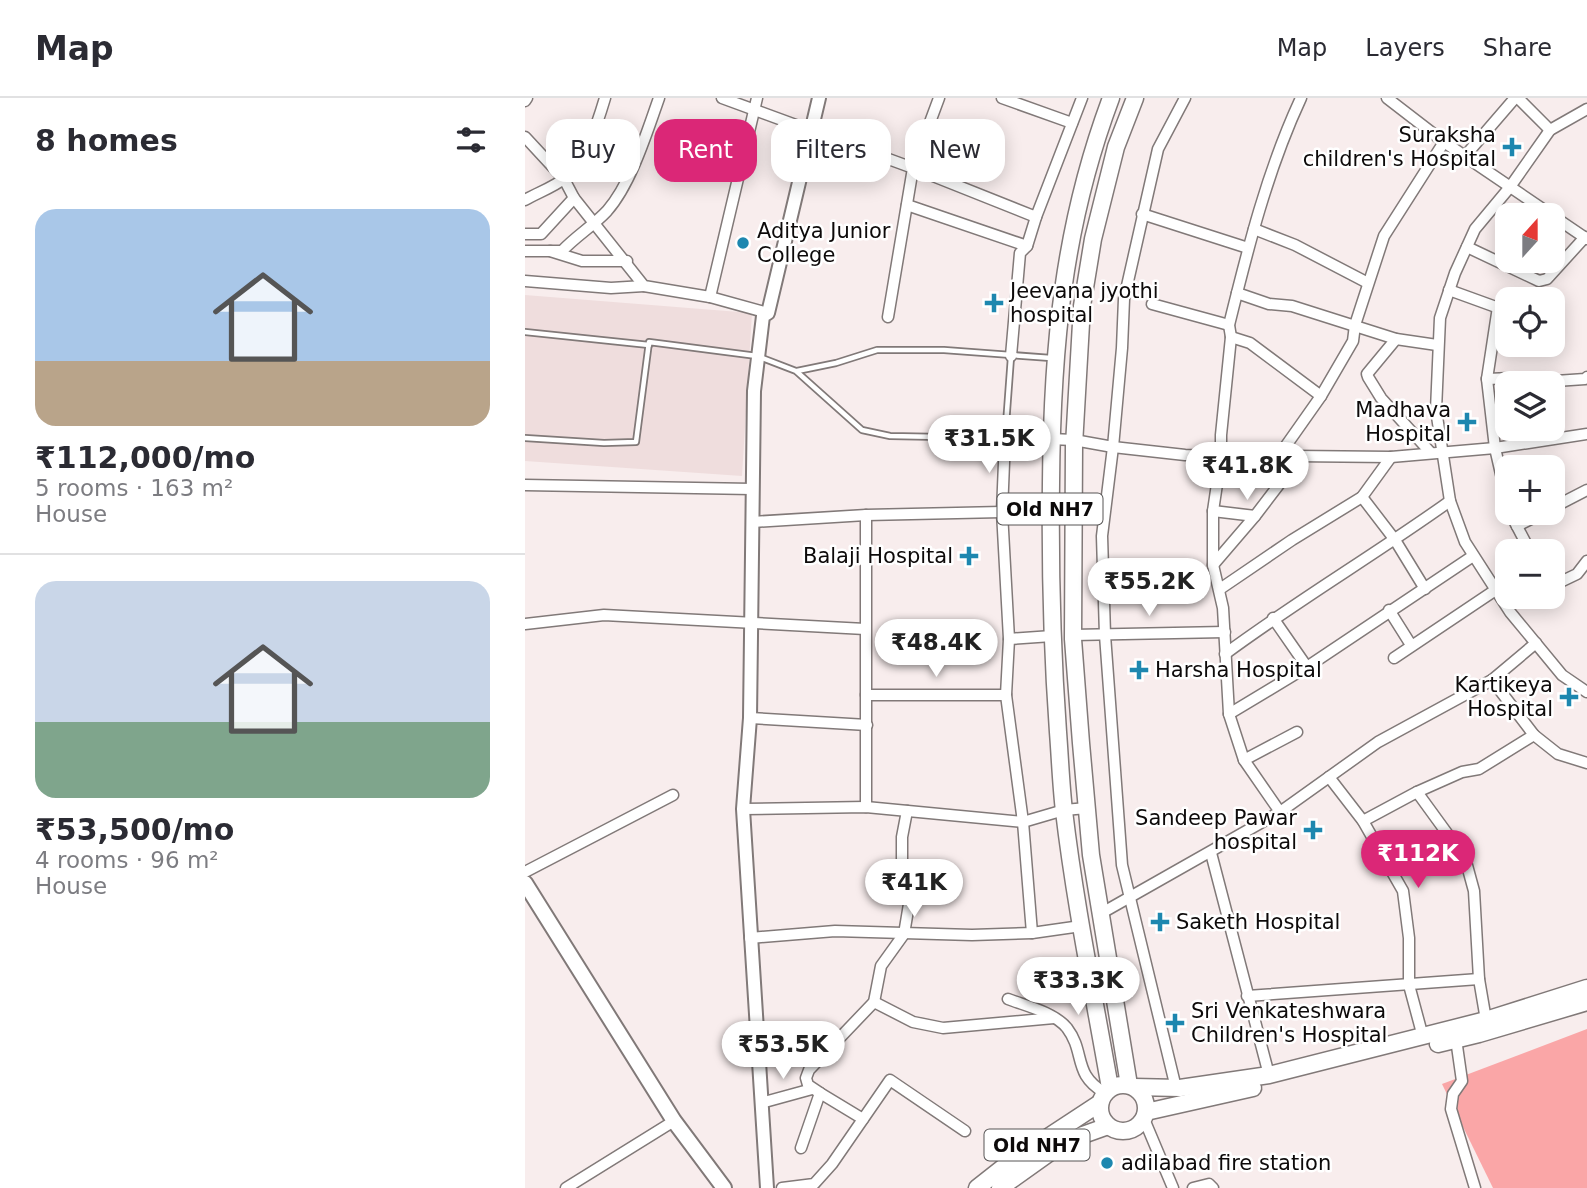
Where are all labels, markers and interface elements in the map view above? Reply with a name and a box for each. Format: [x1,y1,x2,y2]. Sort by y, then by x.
text: Map [35,29,114,68]
text: Map [1277,34,1327,62]
text: Layers [1365,34,1445,62]
text: Share [1483,34,1552,62]
chip: Buy [546,119,640,182]
chip: Rent [654,119,757,182]
chip: Filters [771,119,891,182]
chip: New [905,119,1005,182]
icon: filters [452,121,490,159]
text: 8 homes [35,123,178,158]
place label: Suraksha children's Hospital [1303,123,1496,171]
marker: Suraksha children's Hospital [1502,137,1522,157]
north arrow [1495,203,1565,273]
map controls [1495,203,1565,609]
place label: Aditya Junior College [757,219,891,267]
marker: Aditya Junior College [735,235,751,251]
icon: home [200,254,326,380]
place label: Jeevana jyothi hospital [1008,279,1159,327]
button: locate [1495,287,1565,357]
marker: Jeevana jyothi hospital [984,293,1004,313]
button: layers [1495,371,1565,441]
place label: Madhava Hospital [1355,398,1451,446]
marker: Madhava Hospital [1457,412,1477,432]
pin: ₹31.5K [932,416,1046,475]
text: ₹31.5K [944,425,1034,451]
text: ₹112,000/mo [35,440,255,475]
pin: ₹41.8K [1190,442,1304,502]
text: ₹41.8K [1202,452,1292,478]
button: + [1495,455,1565,525]
text: 5 rooms · 163 m² [35,475,233,501]
road number: Old NH7 [997,494,1103,524]
text: House [35,501,107,527]
button: − [1495,539,1565,609]
place label: Balaji Hospital [803,544,953,568]
marker: Balaji Hospital [959,546,979,566]
pin: ₹55.2K [1092,559,1206,618]
text: ₹55.2K [1104,568,1194,594]
pin: ₹48.4K [879,620,993,679]
icon: home [200,626,326,752]
text: ₹48.4K [891,629,981,655]
place label: Harsha Hospital [1155,658,1322,682]
marker: Harsha Hospital [1129,660,1149,680]
place label: Kartikeya Hospital [1454,673,1553,721]
marker: Kartikeya Hospital [1559,687,1579,707]
place label: Sandeep Pawar hospital [1135,806,1297,854]
text: ₹53,500/mo [35,812,234,847]
marker: Sandeep Pawar hospital [1303,820,1323,840]
pin: ₹112K [1369,830,1467,890]
text: ₹112K [1377,840,1459,866]
text: 4 rooms · 96 m² [35,847,219,873]
pin: ₹41K [873,860,955,919]
text: ₹41K [881,869,947,895]
text: House [35,873,107,899]
place label: Saketh Hospital [1176,910,1340,934]
marker: Saketh Hospital [1150,912,1170,932]
pin: ₹33.3K [1021,958,1135,1017]
text: ₹33.3K [1033,967,1123,993]
place label: Sri Venkateshwara Children's Hospital [1191,999,1387,1047]
marker: Sri Venkateshwara Children's Hospital [1165,1013,1185,1033]
pin: ₹53.5K [726,1021,840,1081]
text: ₹53.5K [738,1031,828,1057]
road number: Old NH7 [985,1130,1089,1161]
place label: adilabad fire station [1121,1151,1331,1175]
marker: adilabad fire station [1099,1155,1115,1171]

